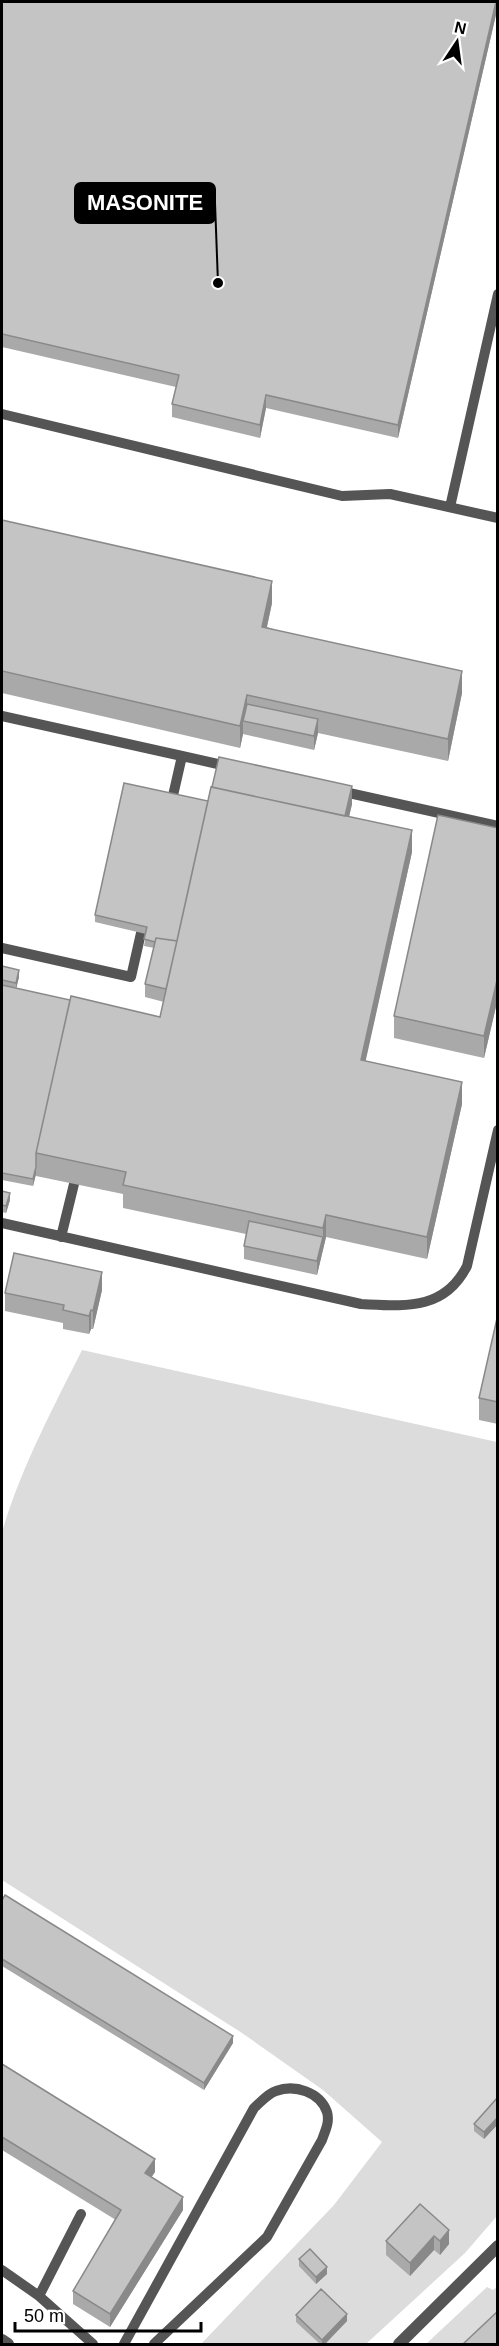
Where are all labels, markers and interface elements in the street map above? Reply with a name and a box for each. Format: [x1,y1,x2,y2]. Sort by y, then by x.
north arrow [427,12,487,72]
text: N [453,18,468,37]
callout: MASONITE [75,183,215,223]
text: MASONITE [87,190,203,215]
scale bar [15,2295,201,2333]
text: 50 m [24,2306,64,2326]

